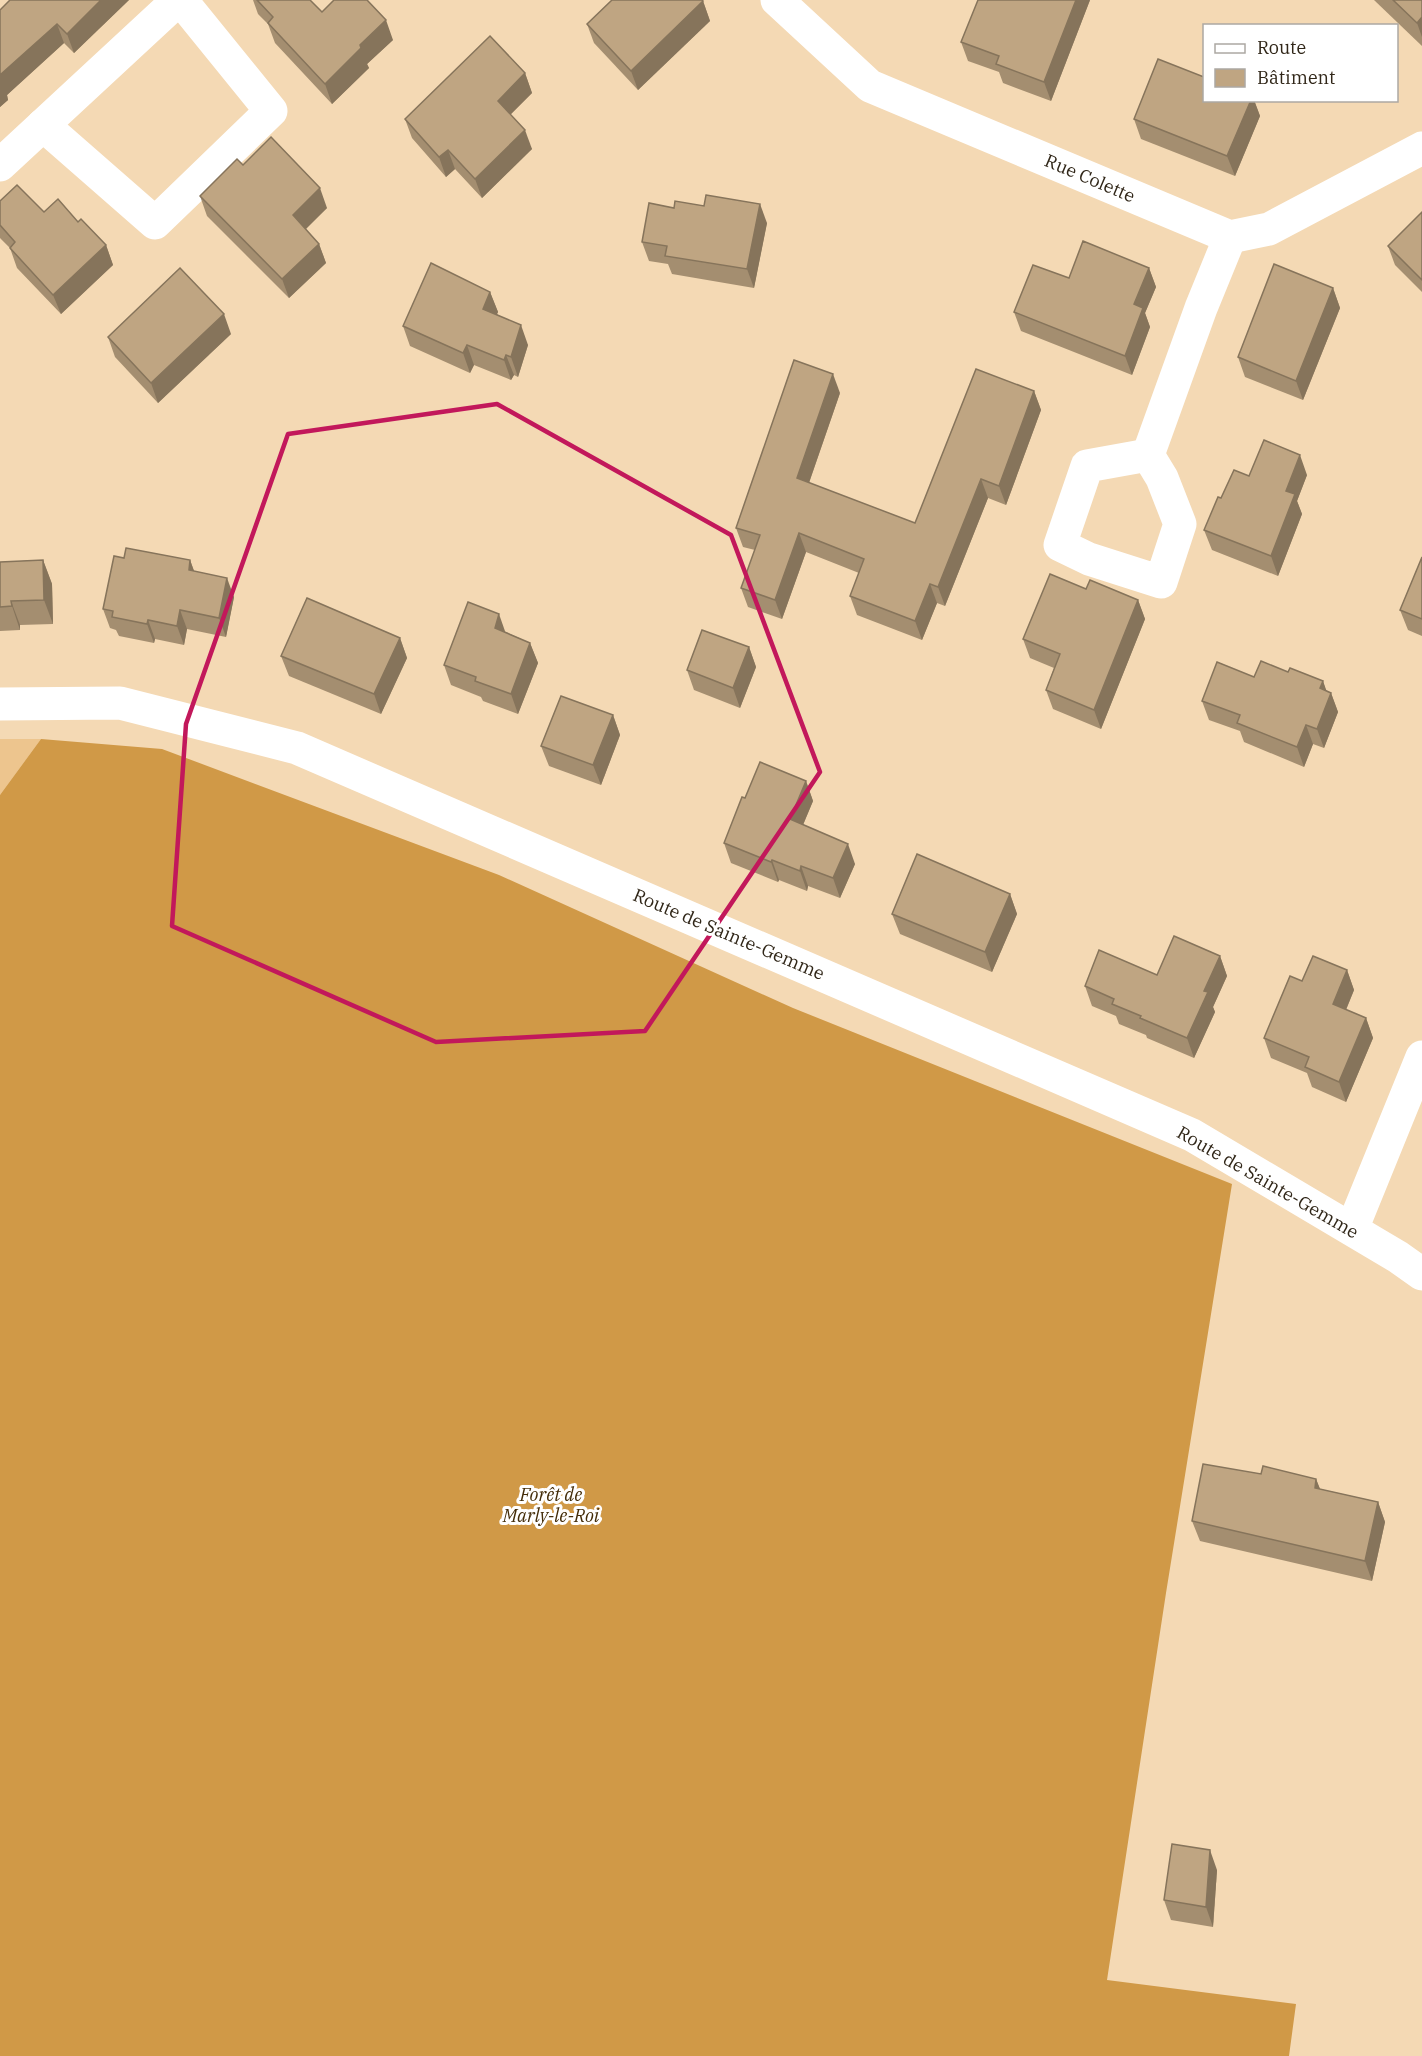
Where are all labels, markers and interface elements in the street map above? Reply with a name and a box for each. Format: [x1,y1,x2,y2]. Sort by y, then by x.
legend [1203,24,1398,102]
text: Route [1257,36,1306,59]
text: Bâtiment [1257,66,1335,89]
street label: Rue Colette [1041,149,1139,207]
street label: Route de Sainte-Gemme [630,883,828,985]
street label: Route de Sainte-Gemme [1173,1121,1363,1243]
park label: Forêt de Marly-le-Roi [502,1483,600,1527]

